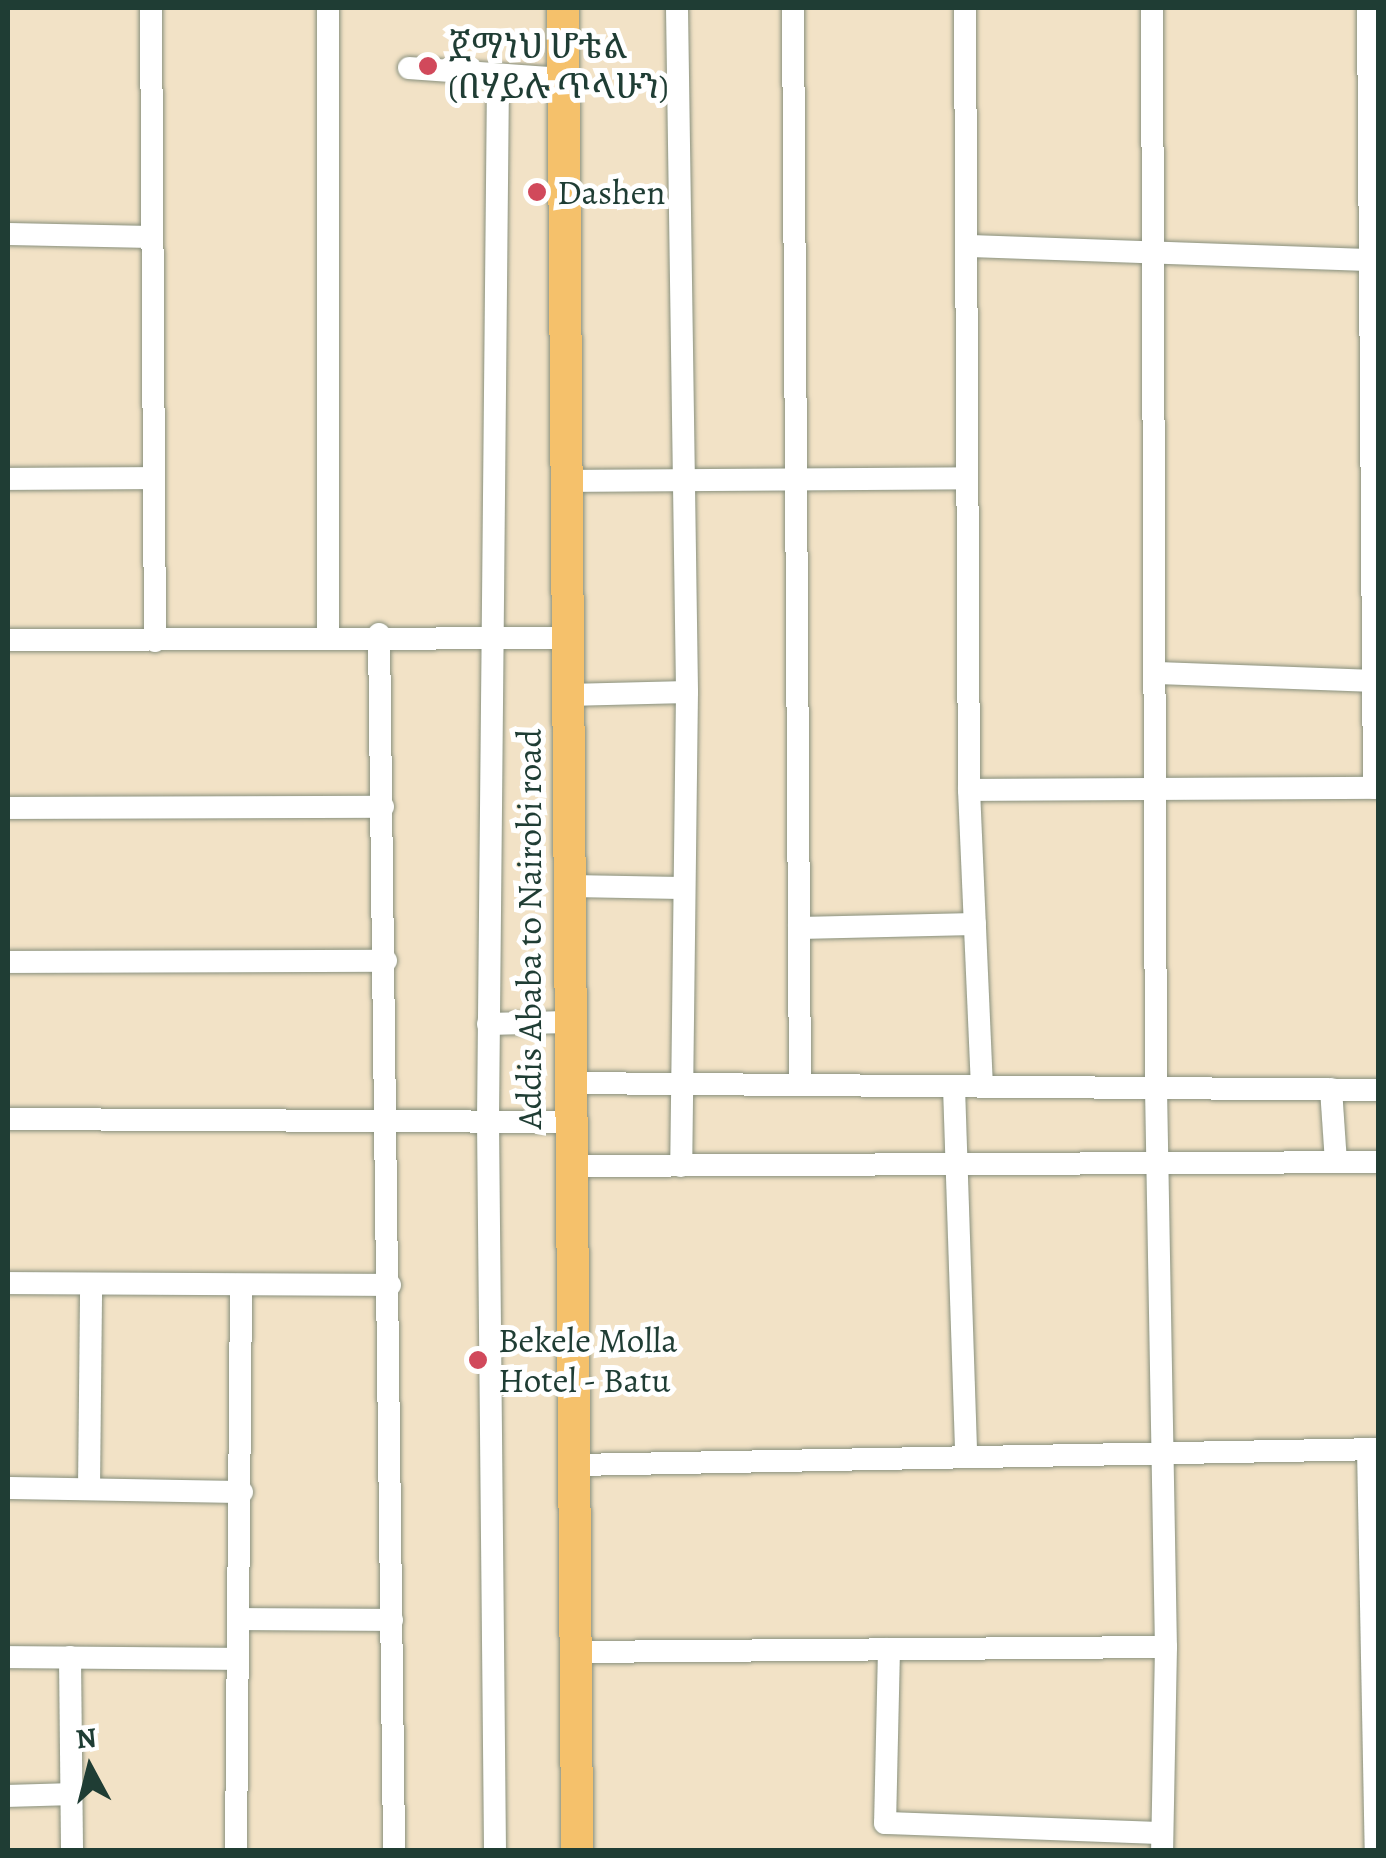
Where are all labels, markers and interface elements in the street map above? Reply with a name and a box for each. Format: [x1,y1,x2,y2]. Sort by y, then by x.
place label: ጀማነህ ሆቴል (በሃይሉ ጥላሁን) [448,25,669,107]
marker: ጀማነህ ሆቴል (በሃይሉ ጥላሁን) [417,55,439,77]
place label: Dashen [557,171,666,213]
marker: Dashen [526,181,548,203]
street label: Addis Ababa to Nairobi road [508,729,550,1129]
place label: Bekele Molla Hotel - Batu [498,1319,678,1401]
marker: Bekele Molla Hotel - Batu [467,1349,489,1371]
north arrow [40,1718,140,1818]
text: N [74,1718,99,1758]

